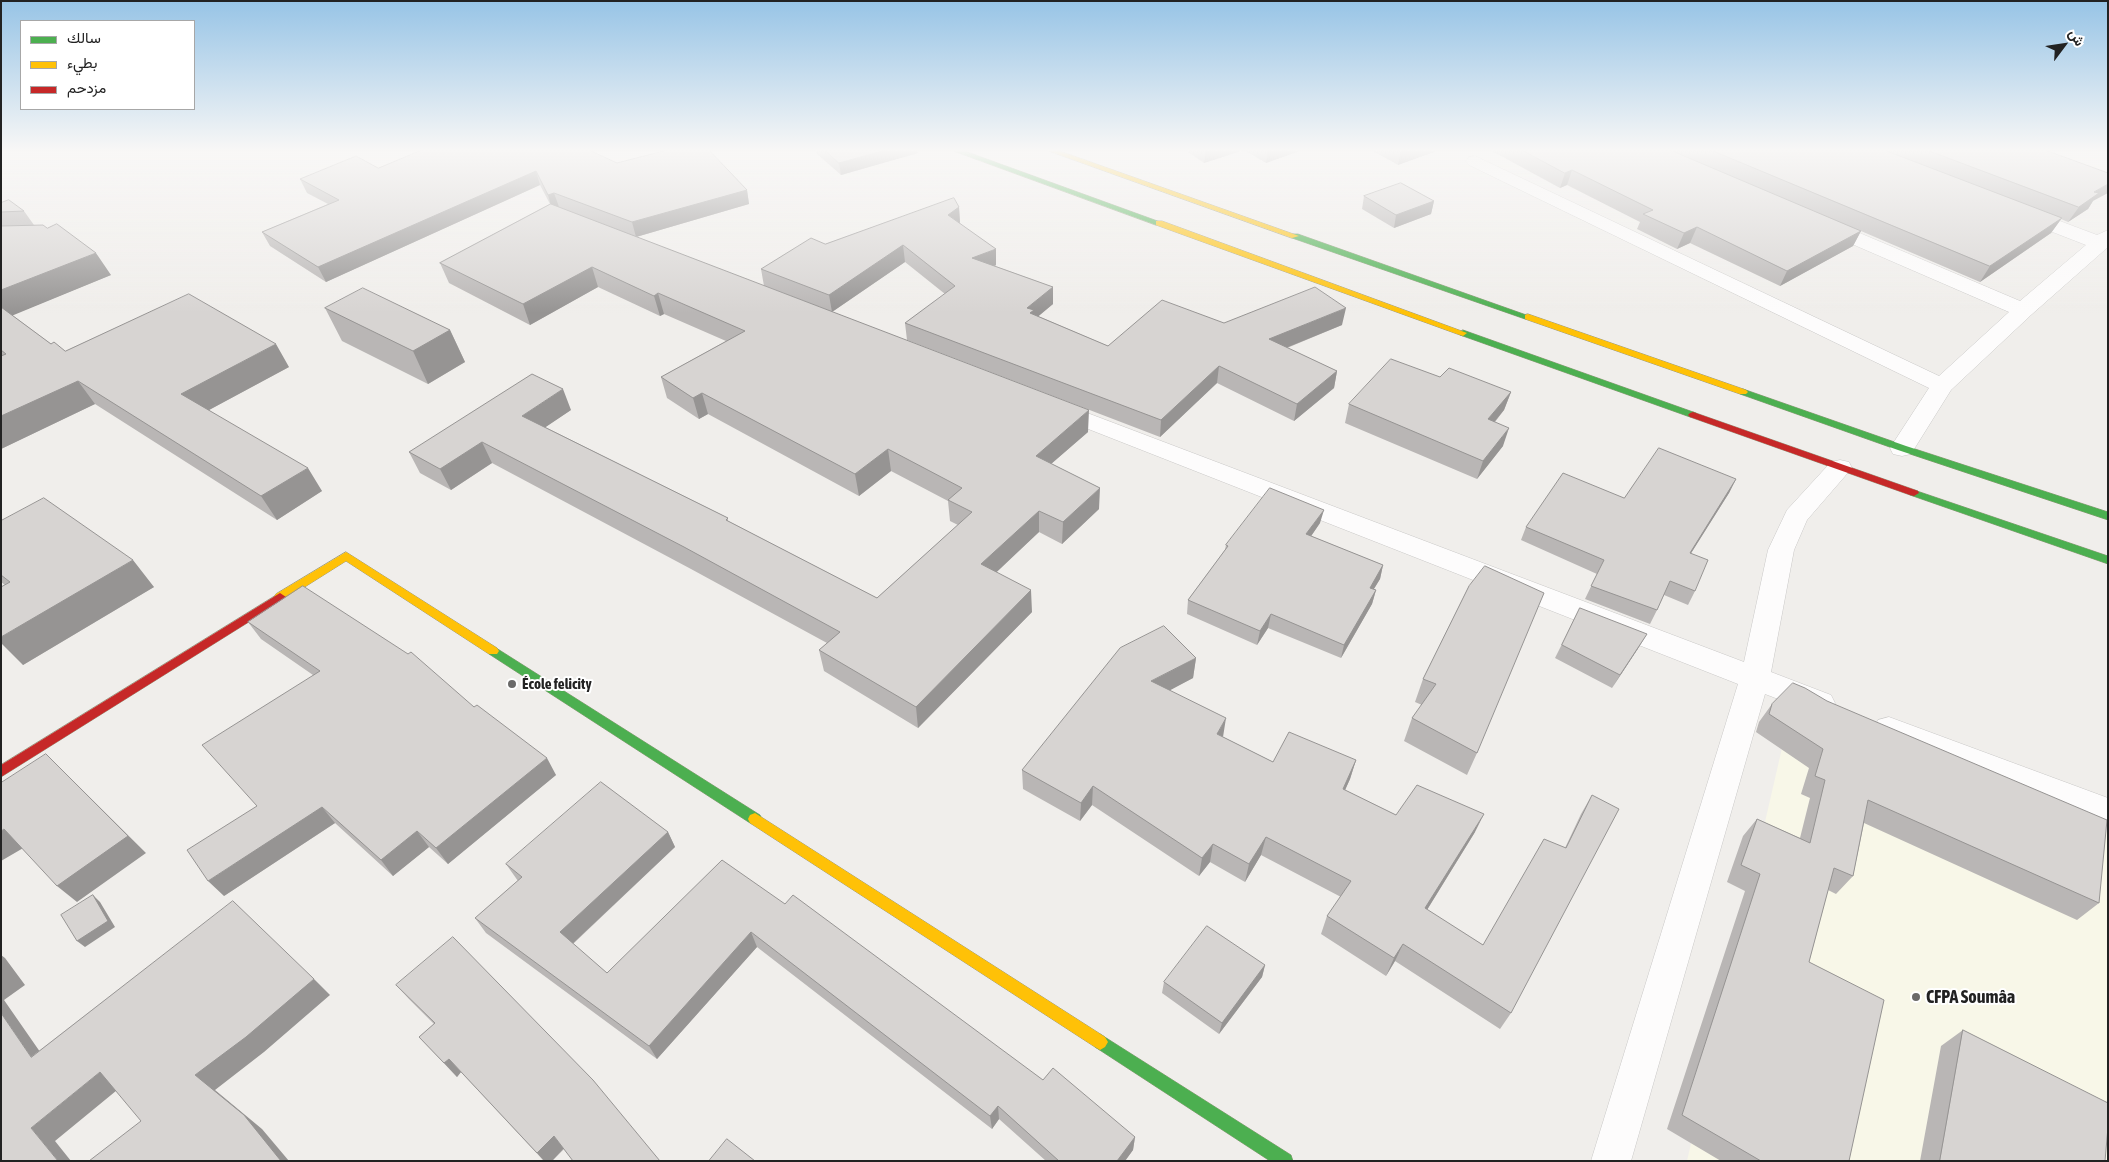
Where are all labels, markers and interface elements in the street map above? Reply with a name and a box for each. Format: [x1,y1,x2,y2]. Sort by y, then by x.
legend [20,20,195,110]
north arrow [2039,20,2089,70]
text: ش [2066,26,2088,49]
text: سالك [67,29,101,46]
text: بطيء [67,54,97,71]
text: مزدحم [67,79,106,96]
place label: École felicity [522,675,592,693]
marker: École felicity [506,678,518,690]
place label: CFPA Soumâa [1926,986,2015,1008]
marker: CFPA Soumâa [1910,991,1922,1003]

